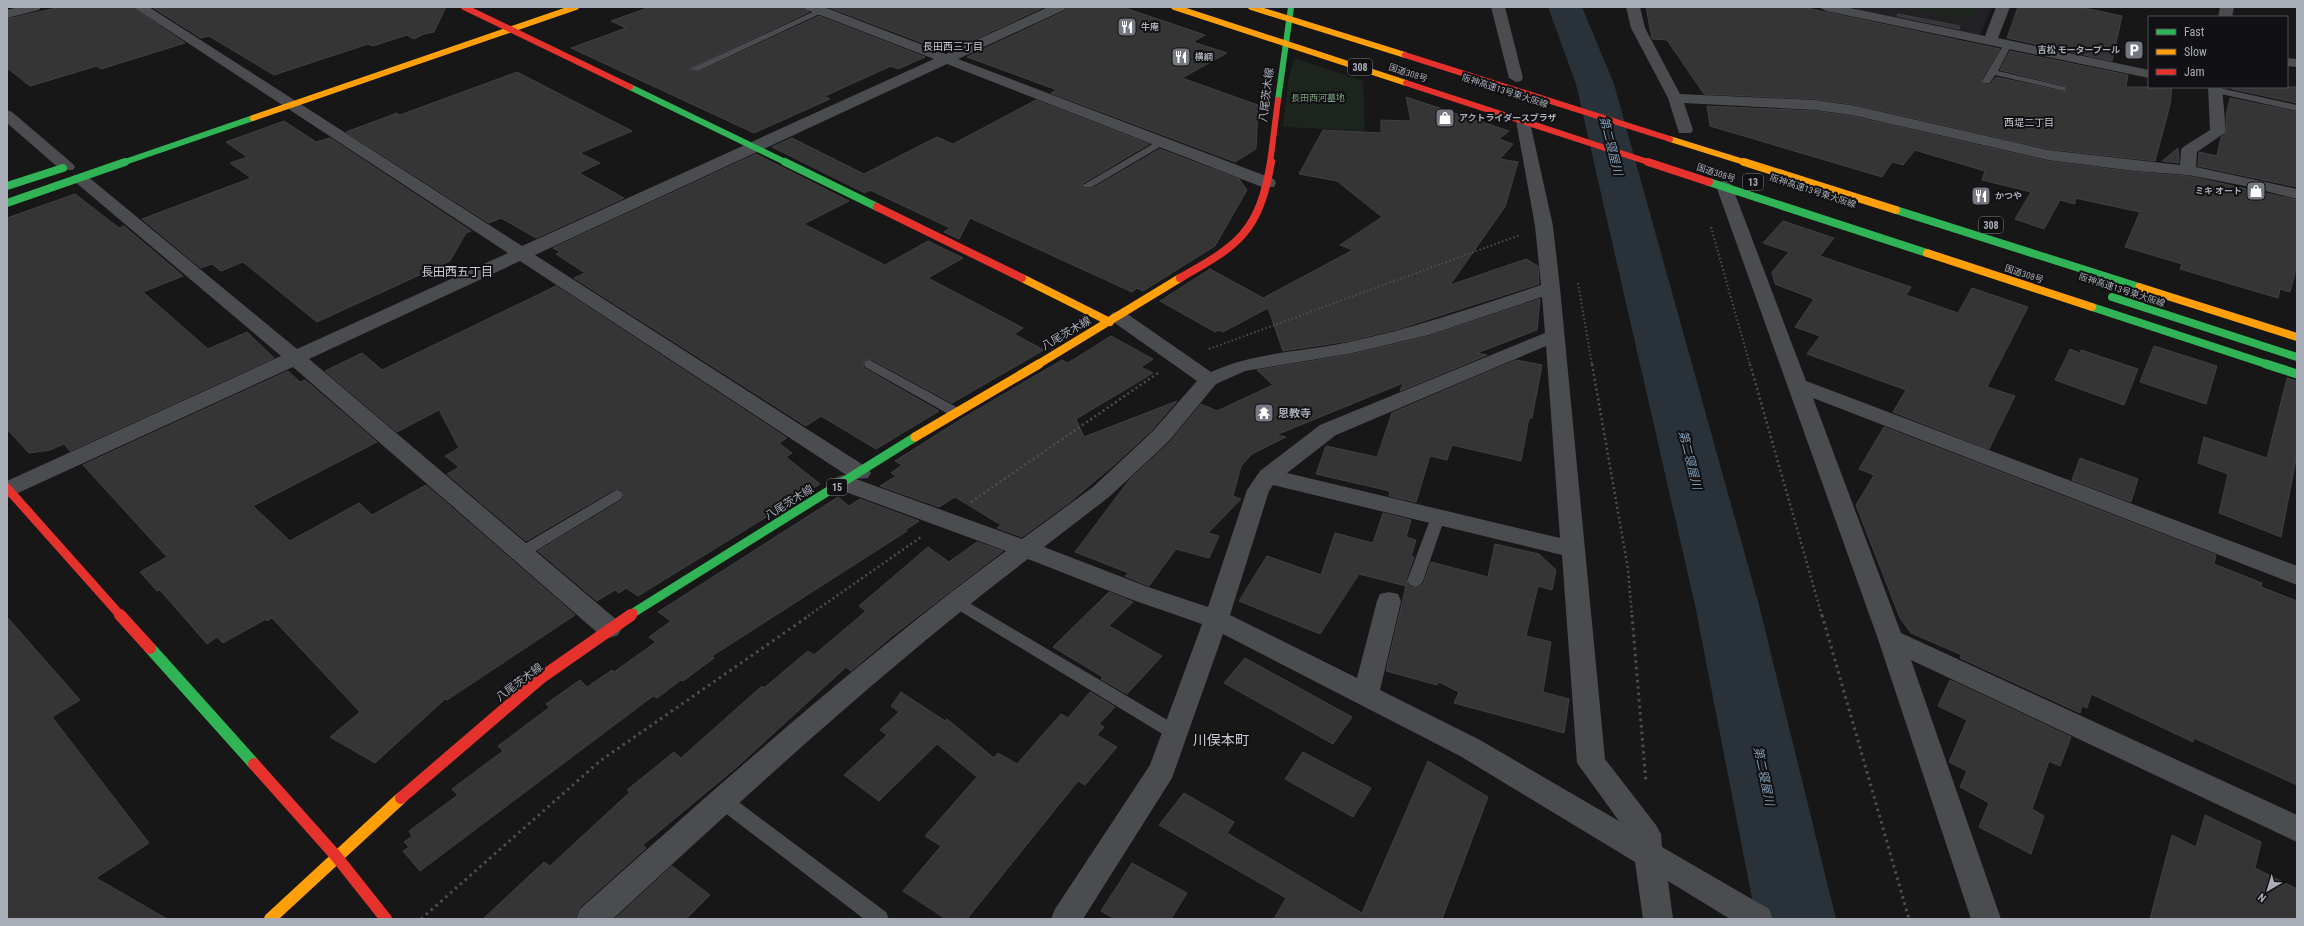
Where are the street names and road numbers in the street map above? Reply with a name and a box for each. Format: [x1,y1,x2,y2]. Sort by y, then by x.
road number: 308 [1348,59,1372,75]
street label: 国道308号 [1387,62,1429,84]
street label: 八尾茨木線 [1257,67,1276,123]
street label: 阪神高速13号東大阪線 [1461,72,1550,110]
street label: 国道308号 [1695,162,1737,184]
street label: 阪神高速13号東大阪線 [1769,172,1858,210]
road number: 13 [1743,174,1763,190]
road number: 308 [1979,217,2003,233]
street label: 国道308号 [2003,263,2045,285]
street label: 阪神高速13号東大阪線 [2078,271,2167,309]
street label: 八尾茨木線 [1039,314,1093,353]
road number: 15 [827,479,847,495]
street label: 八尾茨木線 [762,482,816,523]
street label: 八尾茨木線 [493,661,545,704]

